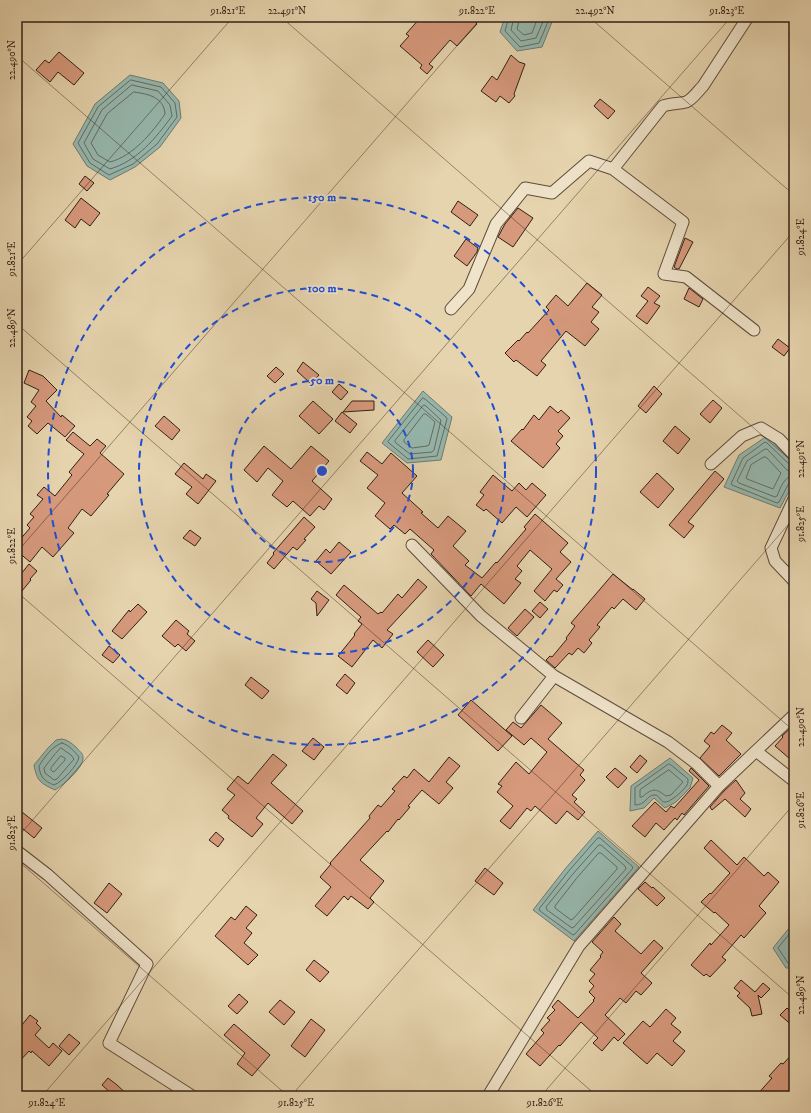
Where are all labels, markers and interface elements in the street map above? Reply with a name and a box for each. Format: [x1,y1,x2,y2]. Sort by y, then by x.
text: 91.821°E [210,5,245,17]
text: 22.491°N [268,5,306,17]
text: 91.822°E [458,5,495,17]
text: 22.492°N [575,5,615,17]
text: 91.823°E [709,5,744,17]
text: 22.490°N [6,40,18,80]
text: 150 m [308,190,336,205]
text: 91.824°E [795,219,807,256]
text: 91.821°E [6,242,18,277]
text: 100 m [308,281,336,296]
text: 22.489°N [6,308,18,348]
text: 50 m [309,373,334,388]
text: 22.491°N [795,440,807,478]
centre of rings [315,464,329,478]
text: 91.825°E [795,506,807,543]
text: 91.822°E [6,528,18,565]
text: 22.490°N [795,707,807,747]
text: 91.826°E [795,792,807,829]
text: 91.823°E [6,816,18,851]
text: 22.489°N [795,975,807,1015]
text: 91.824°E [28,1097,65,1109]
text: 91.825°E [277,1097,314,1109]
text: 91.826°E [526,1097,563,1109]

